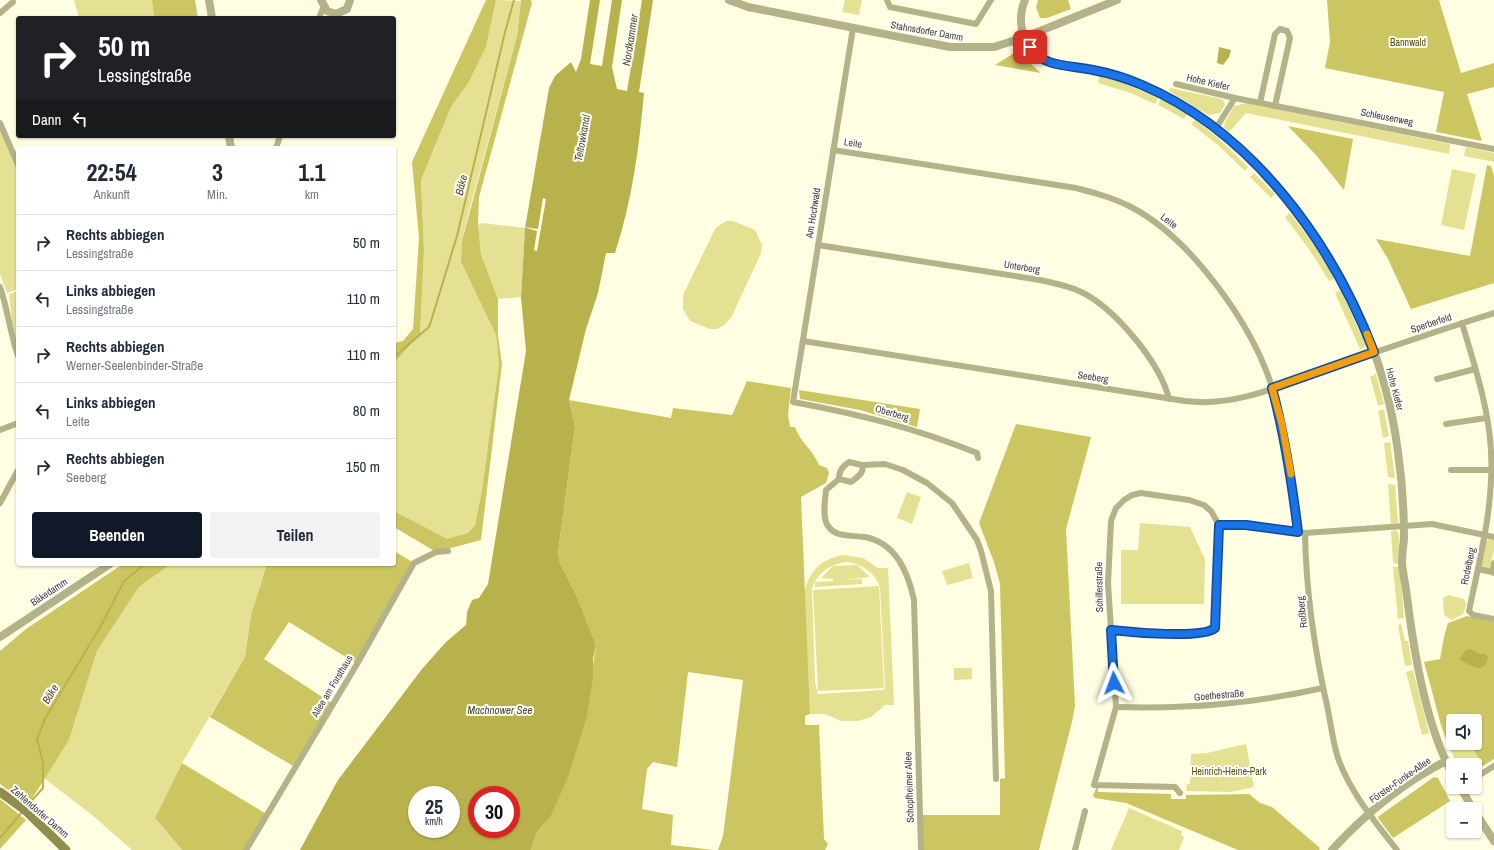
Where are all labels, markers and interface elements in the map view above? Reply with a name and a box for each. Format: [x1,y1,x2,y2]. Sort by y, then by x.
water label: Nordkammer [619,12,641,67]
street label: Stahnsdorfer Damm [890,18,964,44]
text: 50 m [98,27,150,65]
pin [1013,30,1047,64]
icon: right [32,32,84,84]
icon: arrive [1019,36,1041,58]
park label: Bannwald [1390,36,1426,49]
text: Lessingstraße [98,63,192,88]
street label: Hohe Kiefer [1185,71,1231,93]
street label: Schleusenweg [1360,106,1415,129]
icon: left [69,108,91,130]
text: Dann [32,109,61,130]
water label: Teltowkanal [571,113,593,162]
street label: Leite [843,135,863,151]
text: 22:54 [86,156,137,188]
text: 3 [212,156,223,188]
text: 1.1 [298,156,326,188]
water label: Bäke [452,173,470,197]
text: Ankunft [93,186,130,203]
text: Min. [207,186,228,203]
text: km [305,186,319,203]
street label: Am Hochwald [802,187,823,240]
street label: Leite [1158,210,1181,232]
text: Rechts abbiegen [66,224,164,245]
icon: right [32,232,54,254]
text: 50 m [353,232,380,253]
text: Lessingstraße [66,245,134,262]
street label: Unterberg [1003,258,1041,276]
text: Links abbiegen [66,280,156,301]
icon: left [32,288,54,310]
text: 110 m [347,288,380,309]
text: Lessingstraße [66,301,134,318]
street label: Sperberfeld [1409,310,1453,336]
text: Rechts abbiegen [66,336,164,357]
icon: right [32,344,54,366]
text: 110 m [347,344,380,365]
text: Werner-Seelenbinder-Straße [66,357,203,374]
street label: Hohe Kiefer [1383,366,1407,412]
street label: Seeberg [1077,368,1110,386]
text: Links abbiegen [66,392,156,413]
icon: left [32,400,54,422]
text: 80 m [353,400,380,421]
street label: Oberberg [874,402,911,424]
text: Leite [66,413,90,430]
text: Rechts abbiegen [66,448,164,469]
icon: right [32,456,54,478]
text: 150 m [346,456,380,477]
text: Seeberg [66,469,106,486]
button: Beenden [32,512,202,558]
button: Teilen [210,512,380,558]
street label: Rodelberg [1458,546,1478,586]
street label: Schillerstraße [1092,561,1106,612]
street label: Bäkedamm [28,575,70,609]
street label: Roßberg [1294,595,1310,629]
street label: Allee am Forsthaus [308,653,356,720]
position arrow [1093,662,1135,704]
water label: Bäke [39,682,61,706]
street label: Goethestraße [1193,686,1245,704]
water label: Machnower See [467,703,533,717]
map controls [1446,714,1482,838]
button: sound [1446,714,1482,750]
street label: Schopfheimer Allee [901,751,917,823]
street label: Förster-Funke-Allee [1367,754,1434,806]
button: + [1446,758,1482,794]
park label: Heinrich-Heine-Park [1191,765,1267,778]
street label: Zehlendorfer Damm [8,783,72,841]
speed limit sign: 30 [468,786,520,838]
text: 25 [425,793,443,820]
button: − [1446,802,1482,838]
text: km/h [425,815,443,828]

